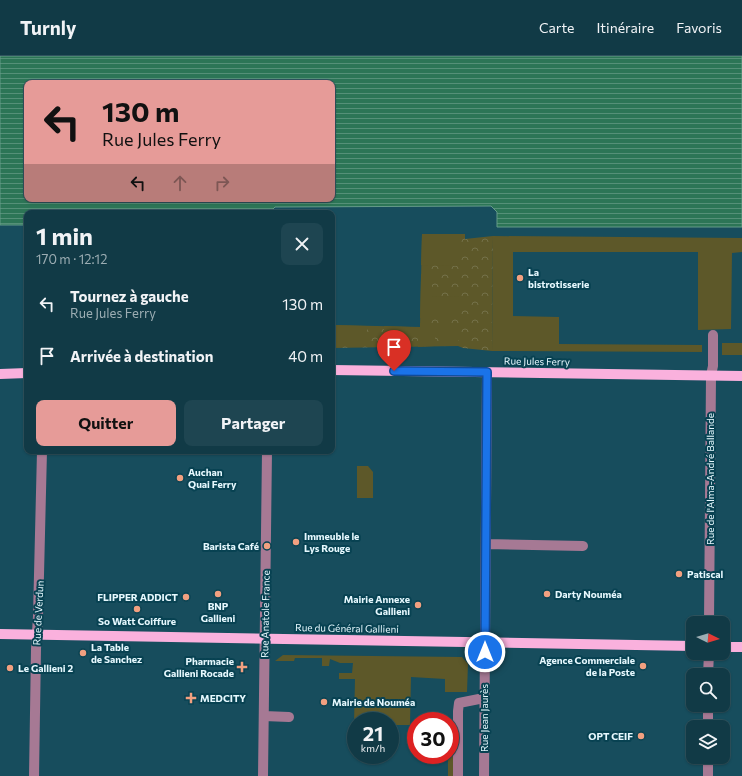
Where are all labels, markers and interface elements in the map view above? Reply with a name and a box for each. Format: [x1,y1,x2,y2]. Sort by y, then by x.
text: Turnly [20,16,76,39]
text: Carte [539,19,574,36]
text: Itinéraire [596,19,654,36]
text: Favoris [676,19,722,36]
text: 130 m [102,94,179,128]
icon: left [36,96,88,148]
text: Rue Jules Ferry [102,128,221,150]
icon: left [127,172,149,194]
icon: ahead [169,172,191,194]
icon: right [211,172,233,194]
text: 1 min [36,221,93,250]
button: close [281,223,323,265]
text: 170 m · 12:12 [36,251,107,267]
place label: La bistrotisserie [528,266,589,290]
marker: La bistrotisserie [515,273,525,283]
text: Tournez à gauche [70,287,189,305]
icon: left [36,293,58,315]
text: 130 m [282,295,323,313]
text: Rue Jules Ferry [70,305,156,321]
pin [377,330,411,371]
icon: arrive [383,336,405,358]
icon: arrive [36,345,58,367]
text: Arrivée à destination [70,347,213,365]
text: 40 m [288,347,323,365]
street label: Rue Jules Ferry [504,354,570,368]
button: Quitter [36,400,176,446]
button: Partager [184,400,323,446]
street label: Rue de l'Alma-André Ballande [704,413,716,545]
place label: Auchan Quai Ferry [188,466,237,490]
marker: Auchan Quai Ferry [175,473,185,483]
place label: Immeuble le Lys Rouge [304,530,359,554]
marker: Immeuble le Lys Rouge [291,537,301,547]
place label: Barista Café [203,540,259,552]
marker: Barista Café [262,541,272,551]
place label: Patiscal [687,568,724,580]
marker: Patiscal [674,569,684,579]
street label: Rue Anatole France [258,570,272,658]
street label: Rue de Verdun [30,580,46,646]
place label: Darty Nouméa [555,588,622,600]
marker: BNP Gallieni [213,589,223,599]
marker: Darty Nouméa [542,589,552,599]
place label: FLIPPER ADDICT [97,591,179,603]
marker: FLIPPER ADDICT [181,592,191,602]
place label: Mairie Annexe Gallieni [344,593,410,617]
place label: BNP Gallieni [201,600,236,624]
marker: Mairie Annexe Gallieni [413,600,423,610]
marker: So Watt Coiffure [132,604,142,614]
place label: So Watt Coiffure [98,615,176,627]
north arrow [686,616,730,660]
map controls [686,616,730,764]
street label: Rue du Général Gallieni [295,621,399,635]
position arrow [464,631,506,673]
place label: La Table de Sanchez [91,641,142,665]
marker: La Table de Sanchez [78,648,88,658]
place label: Agence Commerciale de la Poste [539,654,635,678]
place label: Pharmacie Gallieni Rocade [164,655,234,679]
marker: Agence Commerciale de la Poste [638,661,648,671]
place label: Le Gallieni 2 [18,662,74,674]
marker: Pharmacie Gallieni Rocade [237,662,247,672]
marker: Le Gallieni 2 [5,663,15,673]
button: search [686,668,730,712]
street label: Rue Jean Jaurès [478,684,490,752]
marker: MEDCITY [185,692,197,704]
place label: MEDCITY [200,692,246,704]
place label: Mairie de Nouméa [332,696,415,708]
marker: Mairie de Nouméa [319,697,329,707]
speed limit sign: 30 [407,712,459,764]
button: layers [686,720,730,764]
text: 21 [363,721,383,745]
place label: OPT CEIF [588,730,633,742]
marker: OPT CEIF [636,731,646,741]
text: km/h [361,742,385,754]

